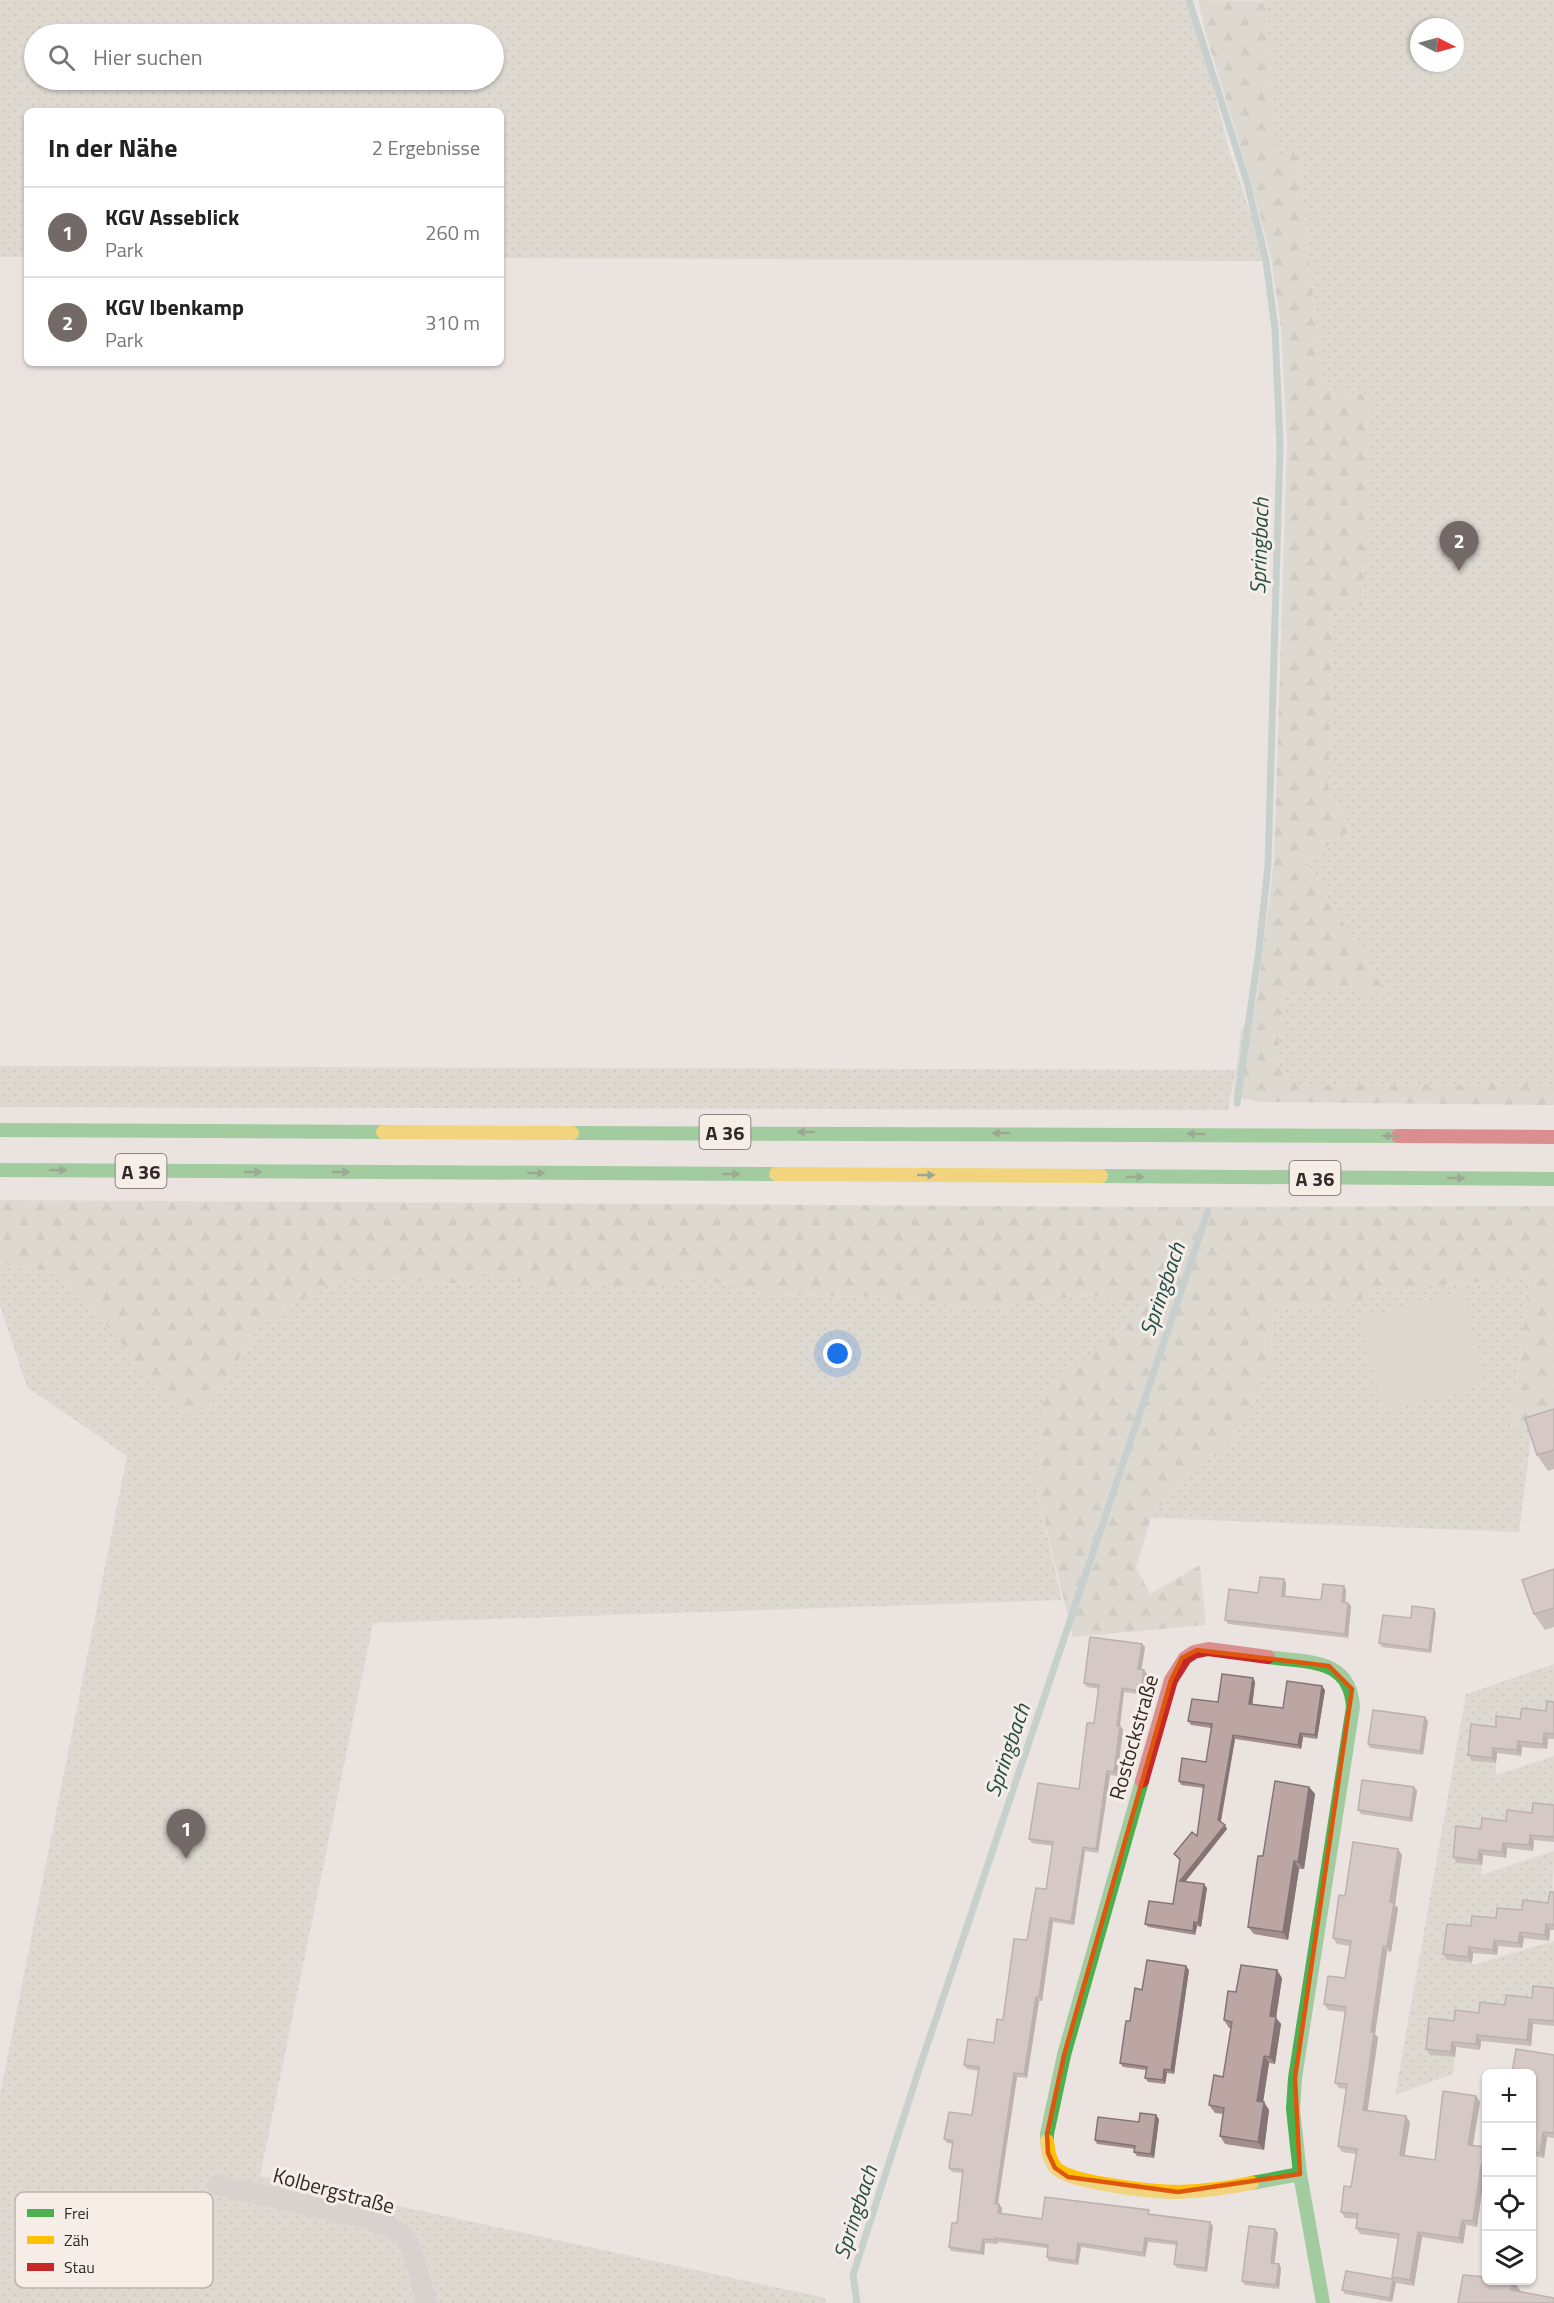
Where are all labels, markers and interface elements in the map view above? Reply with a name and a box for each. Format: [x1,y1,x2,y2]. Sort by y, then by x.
north arrow [1410,18,1464,72]
search box [24,24,504,90]
text: Hier suchen [93,40,202,74]
icon: search [45,41,78,74]
text: In der Nähe [48,128,177,167]
text: 2 Ergebnisse [372,132,480,163]
text: KGV Asseblick [105,200,239,234]
text: 1 [62,217,73,248]
text: 260 m [425,217,480,248]
text: Park [105,234,143,265]
text: KGV Ibenkamp [105,290,244,324]
text: 2 [62,307,73,338]
text: 310 m [425,307,480,338]
text: Park [105,324,143,355]
water label: Springbach [1240,496,1278,595]
pin: 2 [1440,522,1478,571]
road number: A 36 [700,1115,750,1149]
one-way arrow [797,1127,816,1137]
one-way arrow [992,1128,1011,1138]
one-way arrow [1187,1129,1206,1139]
one-way arrow [1382,1131,1401,1141]
road number: A 36 [116,1154,166,1188]
road number: A 36 [1290,1161,1340,1195]
one-way arrow [49,1166,68,1175]
one-way arrow [244,1167,263,1177]
one-way arrow [331,1167,350,1177]
one-way arrow [526,1168,545,1178]
one-way arrow [721,1169,740,1179]
one-way arrow [916,1170,935,1180]
one-way arrow [1126,1172,1145,1181]
one-way arrow [1447,1173,1466,1183]
water label: Springbach [1130,1237,1194,1340]
your location [823,1339,852,1368]
street label: Rostockstraße [1100,1671,1166,1803]
water label: Springbach [975,1698,1039,1801]
pin: 1 [166,1810,206,1859]
map controls [1482,2069,1536,2285]
button: + [1482,2069,1536,2123]
button: − [1482,2123,1536,2177]
street label: Kolbergstraße [270,2158,398,2222]
water label: Springbach [824,2160,886,2263]
button: locate [1482,2177,1536,2231]
legend [15,2192,213,2288]
text: Frei [64,2201,89,2225]
text: Zäh [64,2228,89,2252]
button: layers [1482,2231,1536,2285]
text: Stau [64,2255,95,2279]

